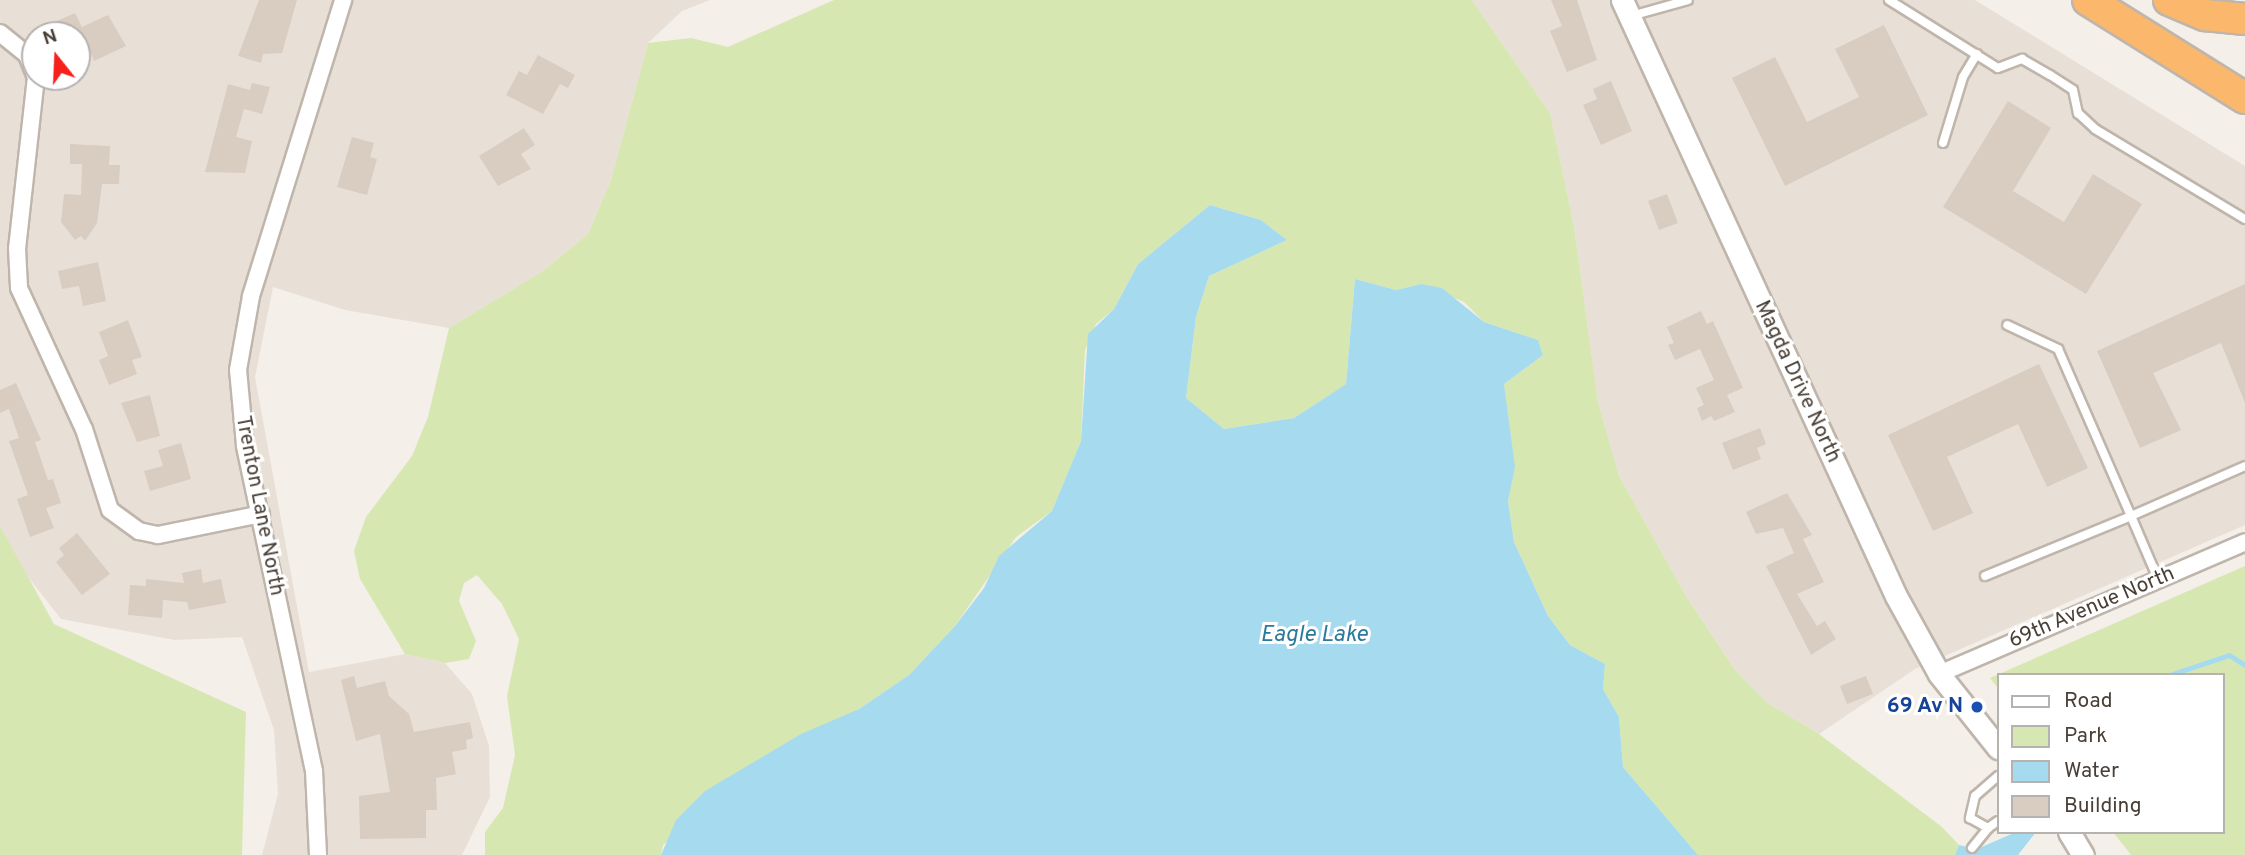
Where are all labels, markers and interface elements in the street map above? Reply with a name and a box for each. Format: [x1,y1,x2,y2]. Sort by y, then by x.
north arrow [21,21,91,91]
text: N [40,24,60,51]
street label: Magda Drive North [1748,297,1846,467]
street label: Trenton Lane North [229,414,289,598]
street label: 69th Avenue North [2005,562,2179,654]
water label: Eagle Lake [1260,622,1368,650]
legend [1996,673,2224,834]
text: Road [2064,688,2113,715]
place label: 69 Av N [1886,694,1963,720]
marker: 69 Av N [1969,699,1985,715]
text: Park [2064,723,2107,750]
text: Water [2064,758,2119,785]
text: Building [2064,793,2142,820]

